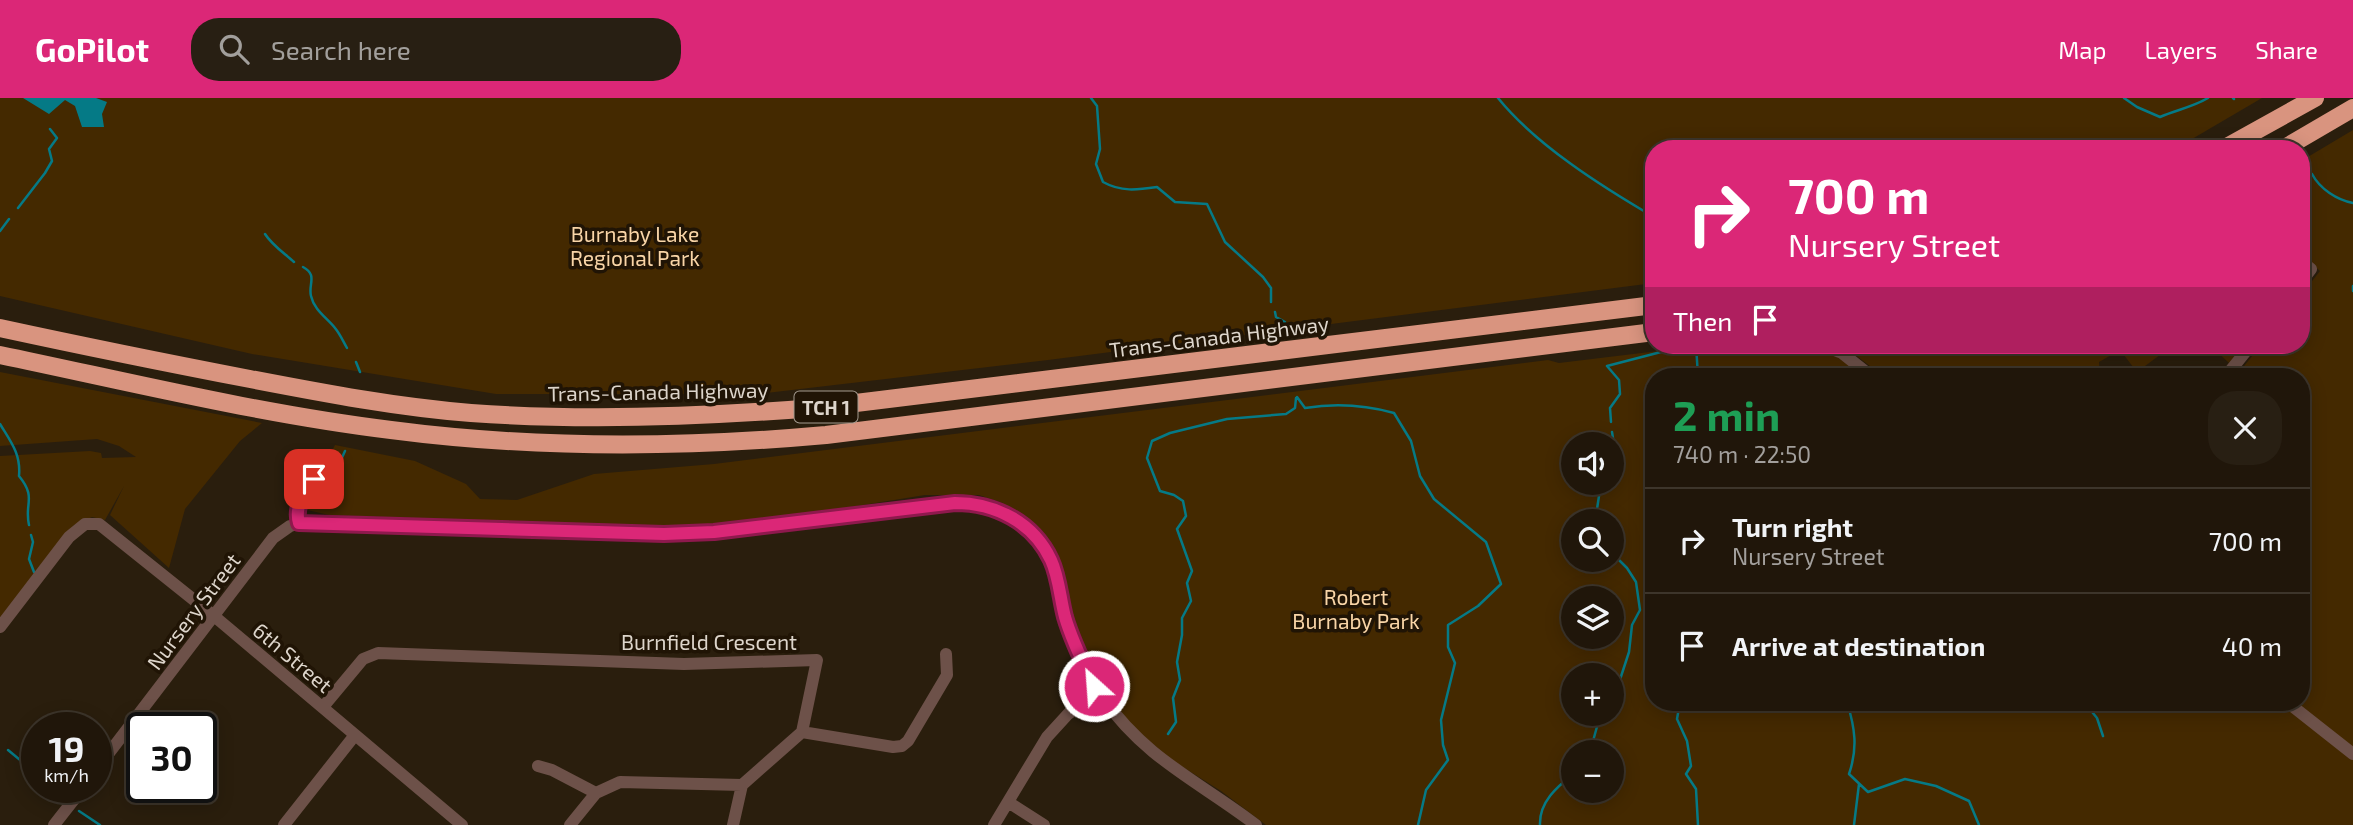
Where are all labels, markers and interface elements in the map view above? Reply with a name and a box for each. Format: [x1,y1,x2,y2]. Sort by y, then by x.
search box [191,18,681,81]
text: GoPilot [35,29,149,69]
icon: search [215,30,253,68]
text: Search here [271,34,411,65]
text: Map [2058,35,2106,64]
text: Layers [2144,35,2217,64]
text: Share [2255,35,2318,64]
text: 700 m [1788,165,1929,224]
icon: right [1673,168,1764,259]
park label: Burnaby Lake Regional Park [570,221,700,270]
text: Nursery Street [1788,225,2000,263]
icon: arrive [1746,301,1784,339]
text: Then [1673,305,1732,336]
street label: Trans-Canada Highway [1108,310,1330,362]
street label: Trans-Canada Highway [547,377,769,405]
text: 2 min [1673,389,1780,439]
button: close [2208,391,2282,465]
road number: TCH 1 [794,392,858,422]
map controls [1561,432,1624,803]
button: sound [1561,432,1624,495]
text: 740 m · 22:50 [1673,440,1811,468]
pin [284,449,344,509]
icon: arrive [295,460,333,498]
button: search [1561,509,1624,572]
text: Turn right [1732,511,1853,542]
icon: right [1673,522,1711,560]
text: 700 m [2209,525,2282,556]
text: Nursery Street [1732,542,1885,570]
street label: Nursery Street [141,548,245,674]
park label: Robert Burnaby Park [1292,584,1420,633]
button: layers [1561,586,1624,649]
street label: 6th Street [248,617,338,697]
icon: arrive [1673,627,1711,665]
street label: Burnfield Crescent [621,629,797,654]
text: Arrive at destination [1732,630,1985,661]
text: 40 m [2222,630,2282,661]
position arrow [1057,649,1131,723]
button: + [1561,663,1624,726]
speed limit sign: 30 [126,712,217,803]
text: 19 [49,727,84,769]
button: − [1561,740,1624,803]
text: km/h [44,764,89,786]

